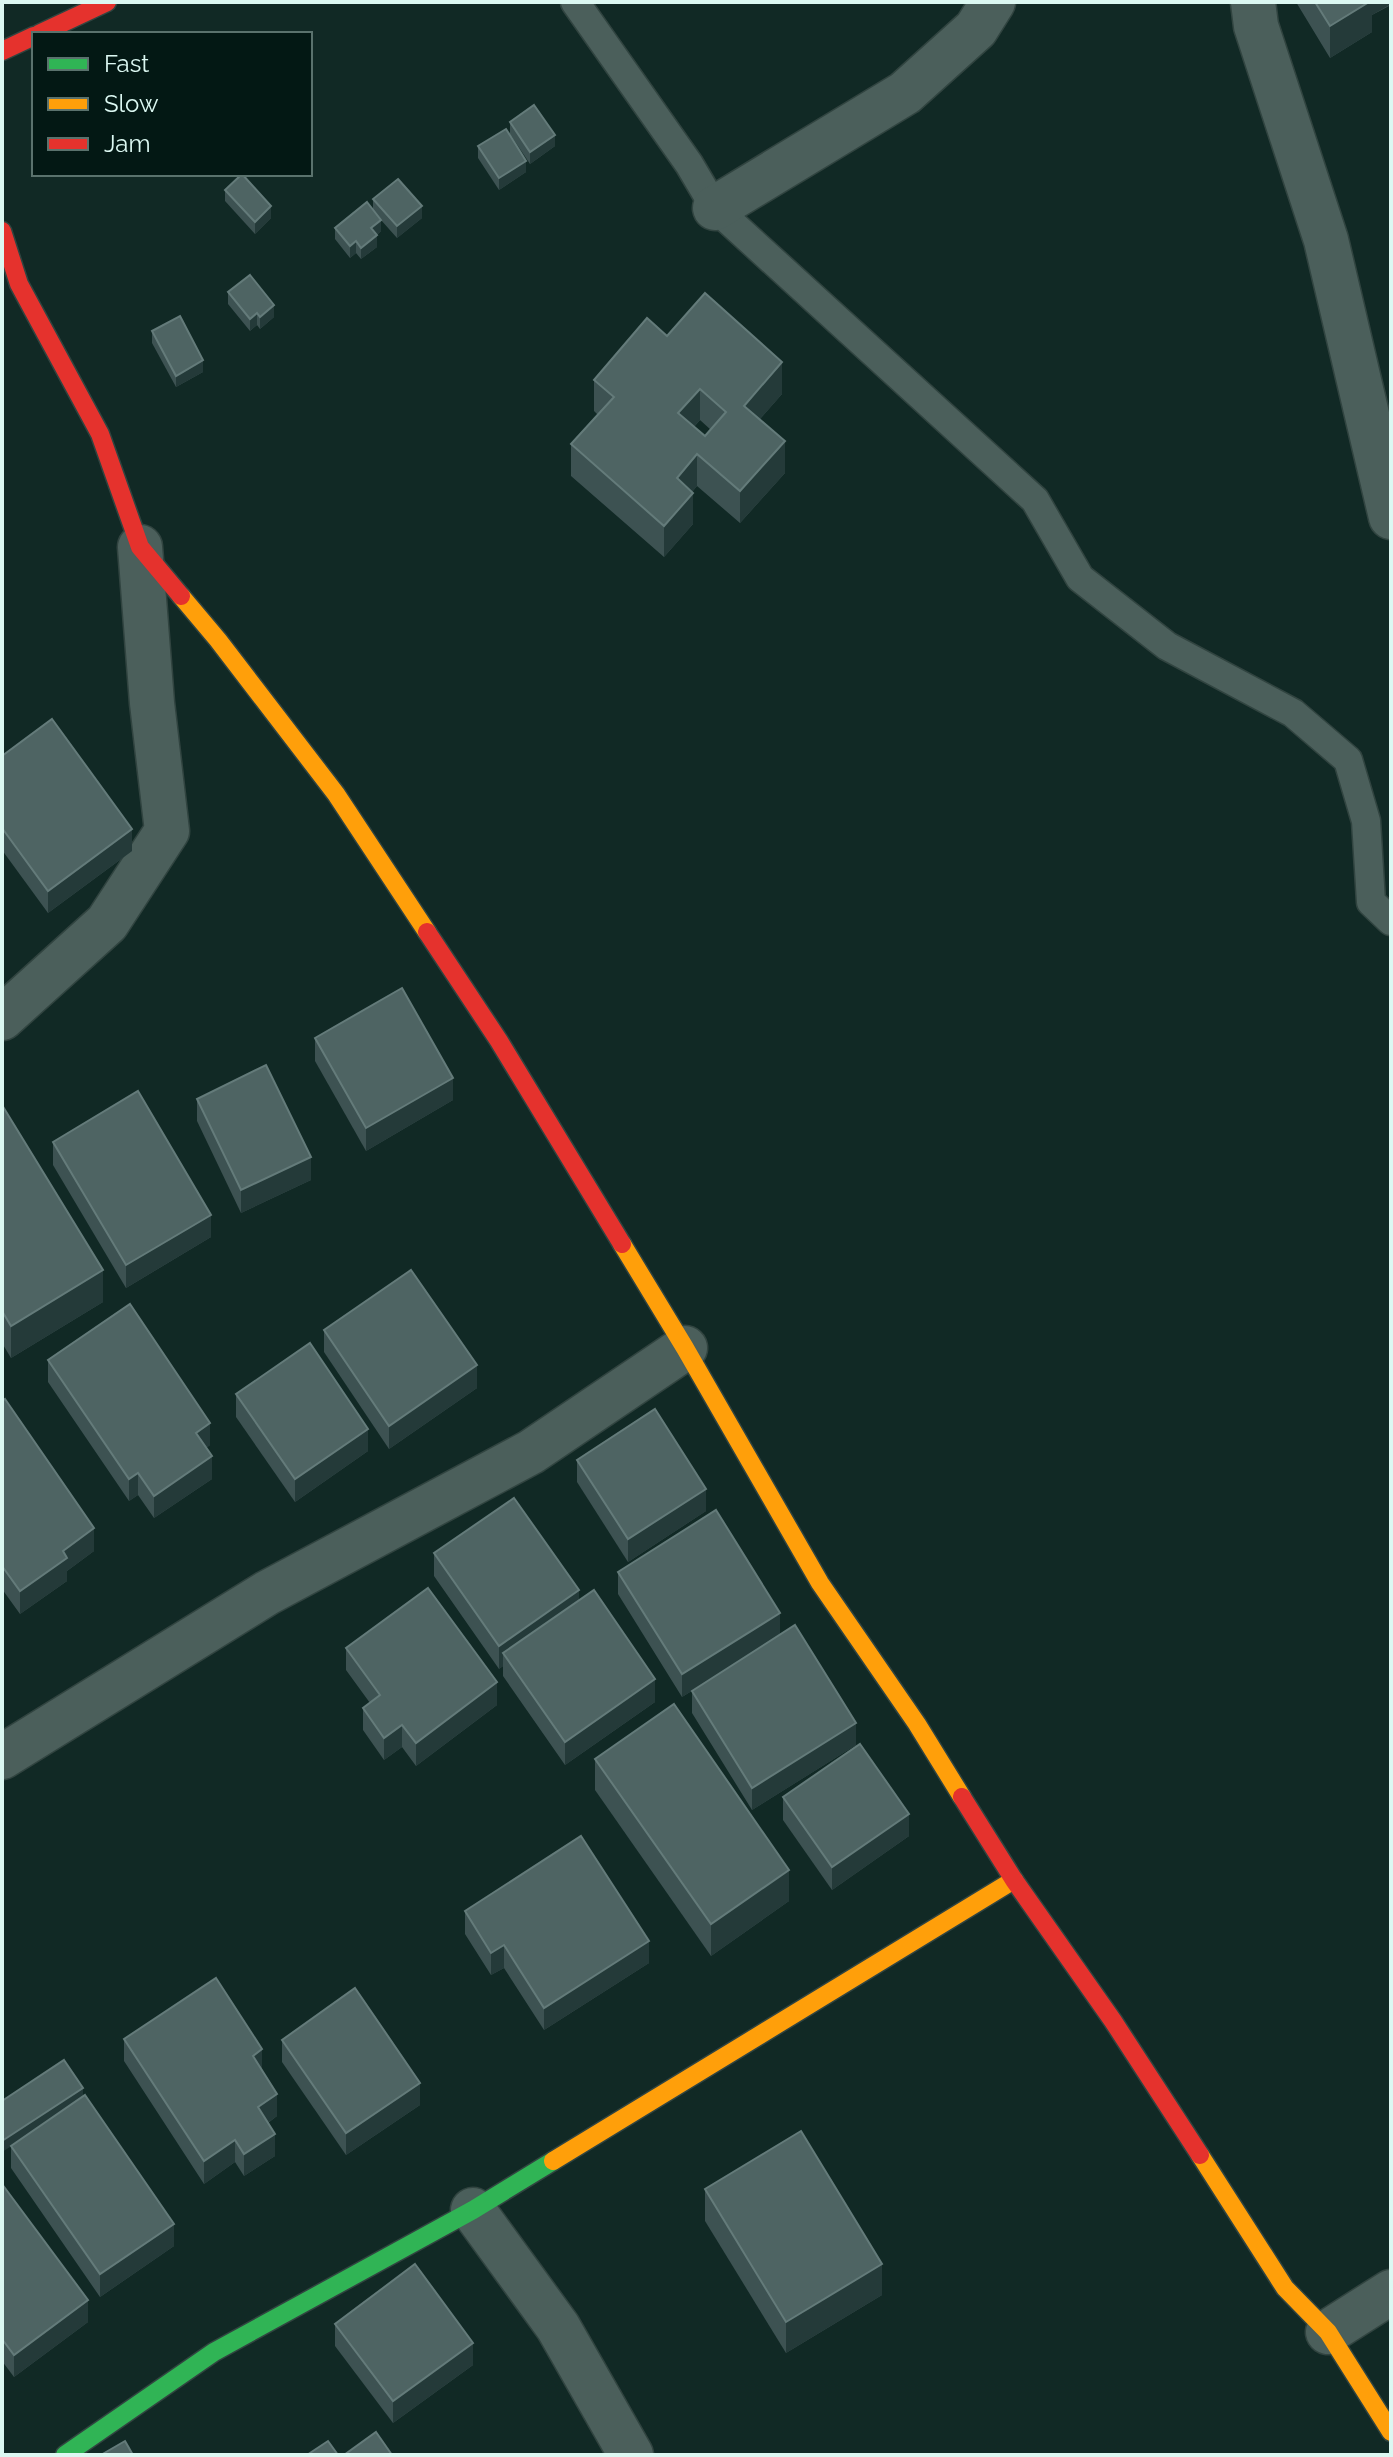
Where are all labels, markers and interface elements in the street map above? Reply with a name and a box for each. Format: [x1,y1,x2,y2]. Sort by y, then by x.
legend [32,32,312,176]
text: Fast [104,49,149,78]
text: Slow [104,89,159,118]
text: Jam [104,129,150,158]

